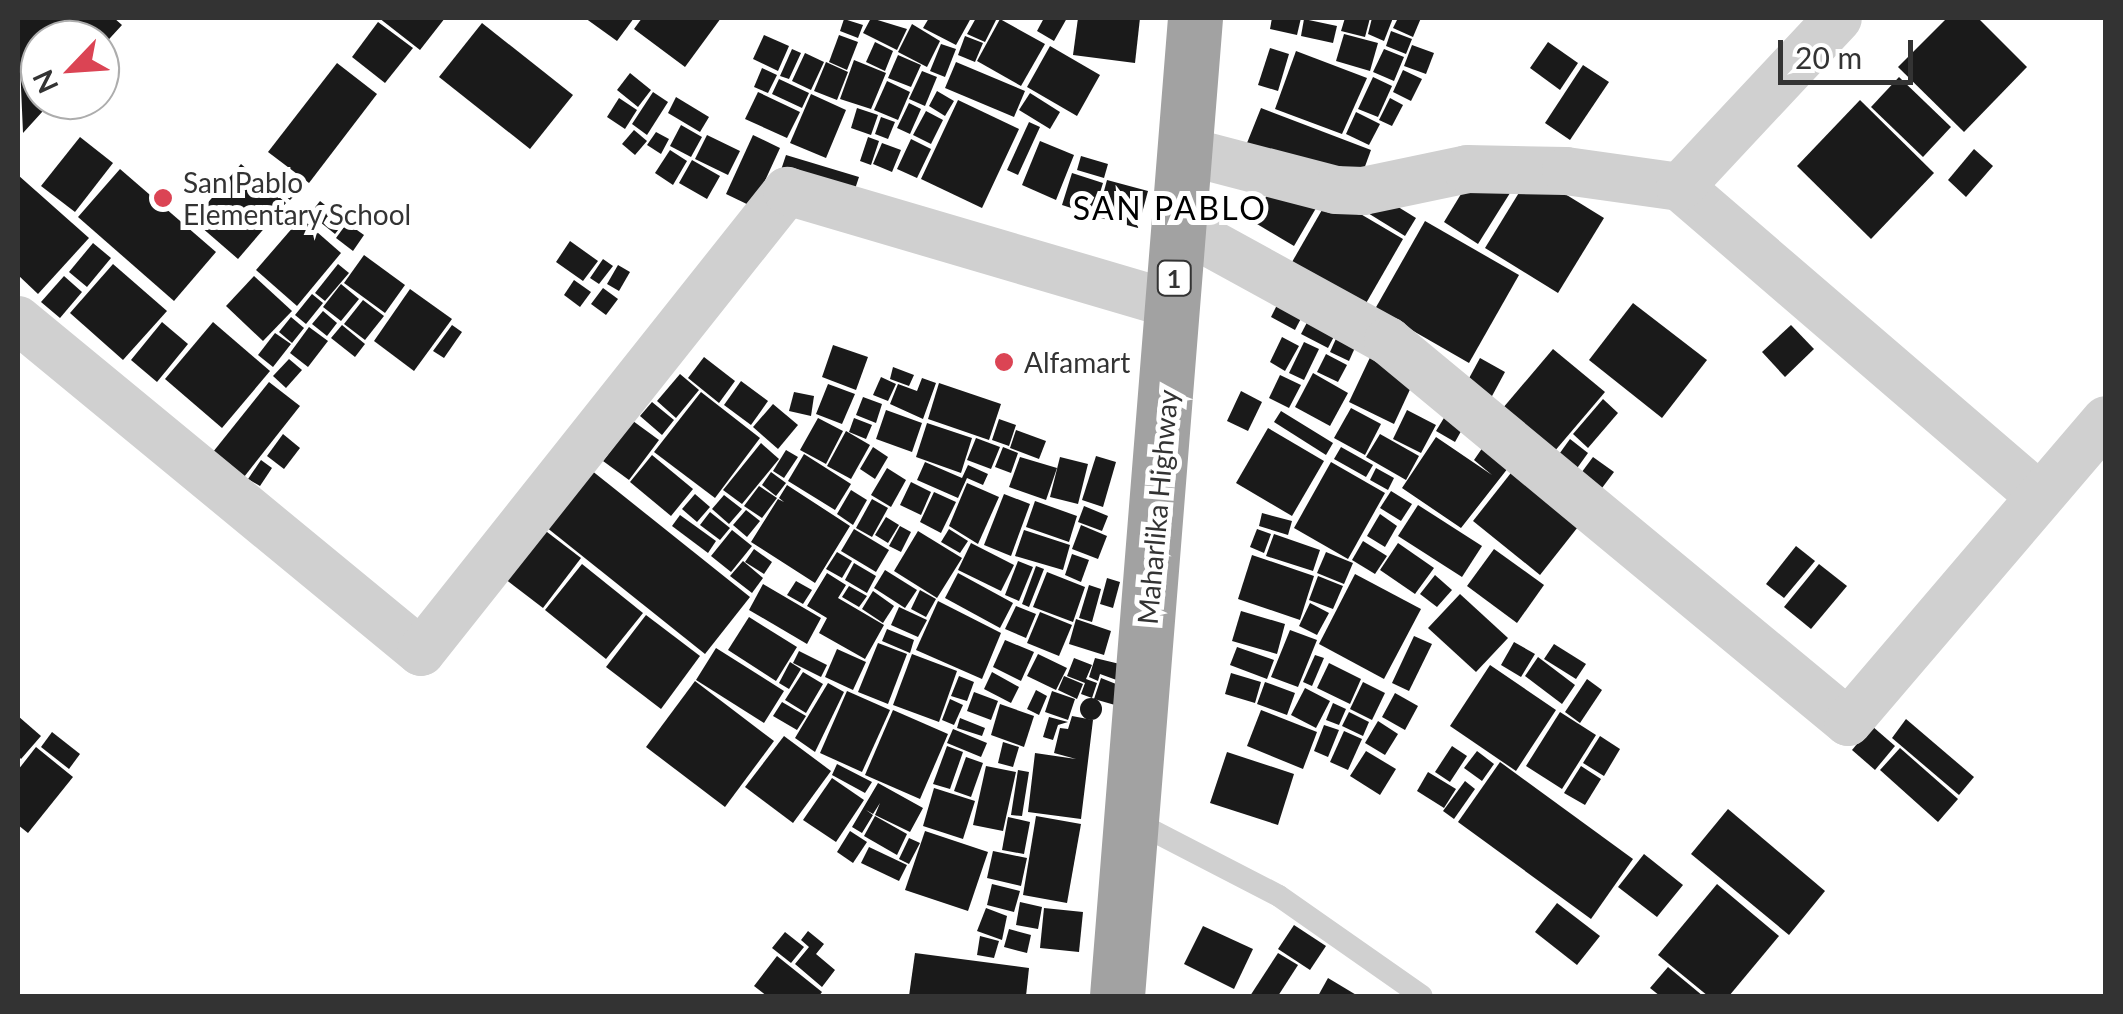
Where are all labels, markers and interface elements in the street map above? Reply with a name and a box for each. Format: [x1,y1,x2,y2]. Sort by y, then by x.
north arrow [20,20,120,120]
scale bar [1783,20,1918,82]
text: 20 m [1795,39,1862,75]
text: N [25,65,65,99]
place label: San Pablo Elementary School [183,165,412,231]
marker: San Pablo Elementary School [152,187,174,209]
district label: SAN PABLO [1073,189,1267,227]
road number: 1 [1156,258,1192,298]
place label: Alfamart [1024,345,1130,379]
marker: Alfamart [993,351,1015,373]
street label: Maharlika Highway [1130,388,1184,626]

